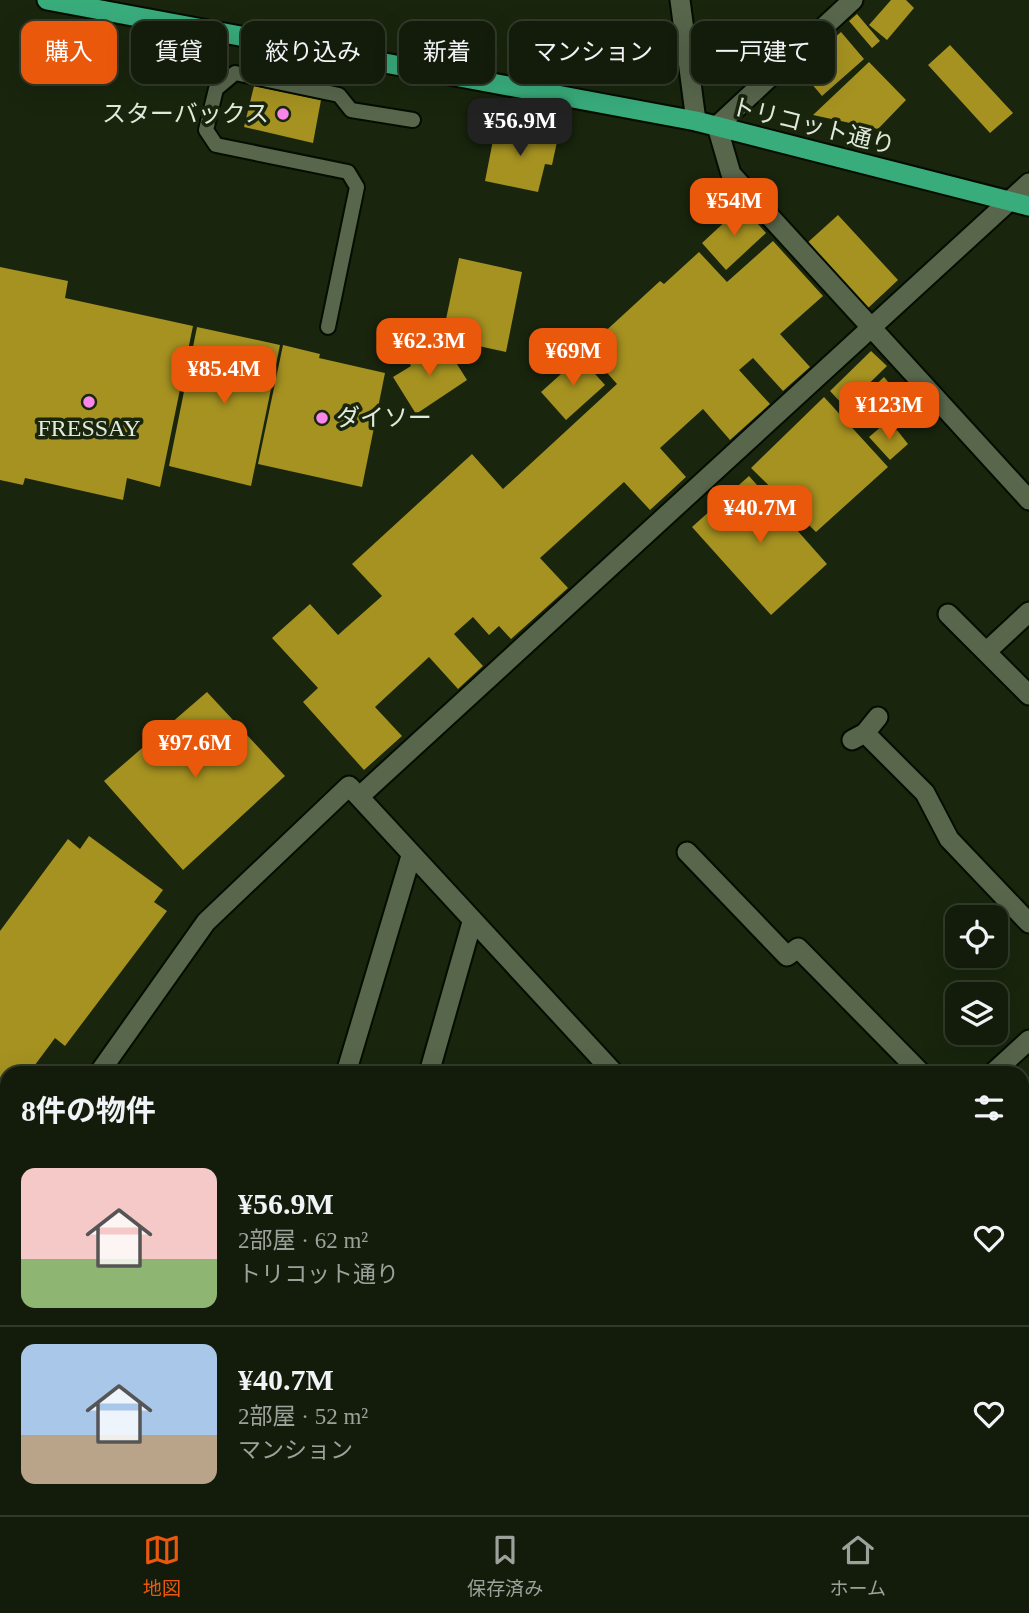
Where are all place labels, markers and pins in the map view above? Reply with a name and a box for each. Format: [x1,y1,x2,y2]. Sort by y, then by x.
pin: ¥56.9M [463,99,577,158]
place label: スターバックス [102,101,269,127]
marker: スターバックス [275,106,291,122]
pin: ¥54M [693,178,775,238]
pin: ¥62.3M [372,318,486,378]
pin: ¥69M [532,328,614,388]
pin: ¥85.4M [167,346,281,406]
pin: ¥123M [840,382,938,442]
marker: FRESSAY [81,394,97,410]
place label: ダイソー [336,405,432,431]
marker: ダイソー [314,410,330,426]
place label: FRESSAY [37,415,141,441]
pin: ¥40.7M [703,486,817,545]
pin: ¥97.6M [138,720,252,780]

